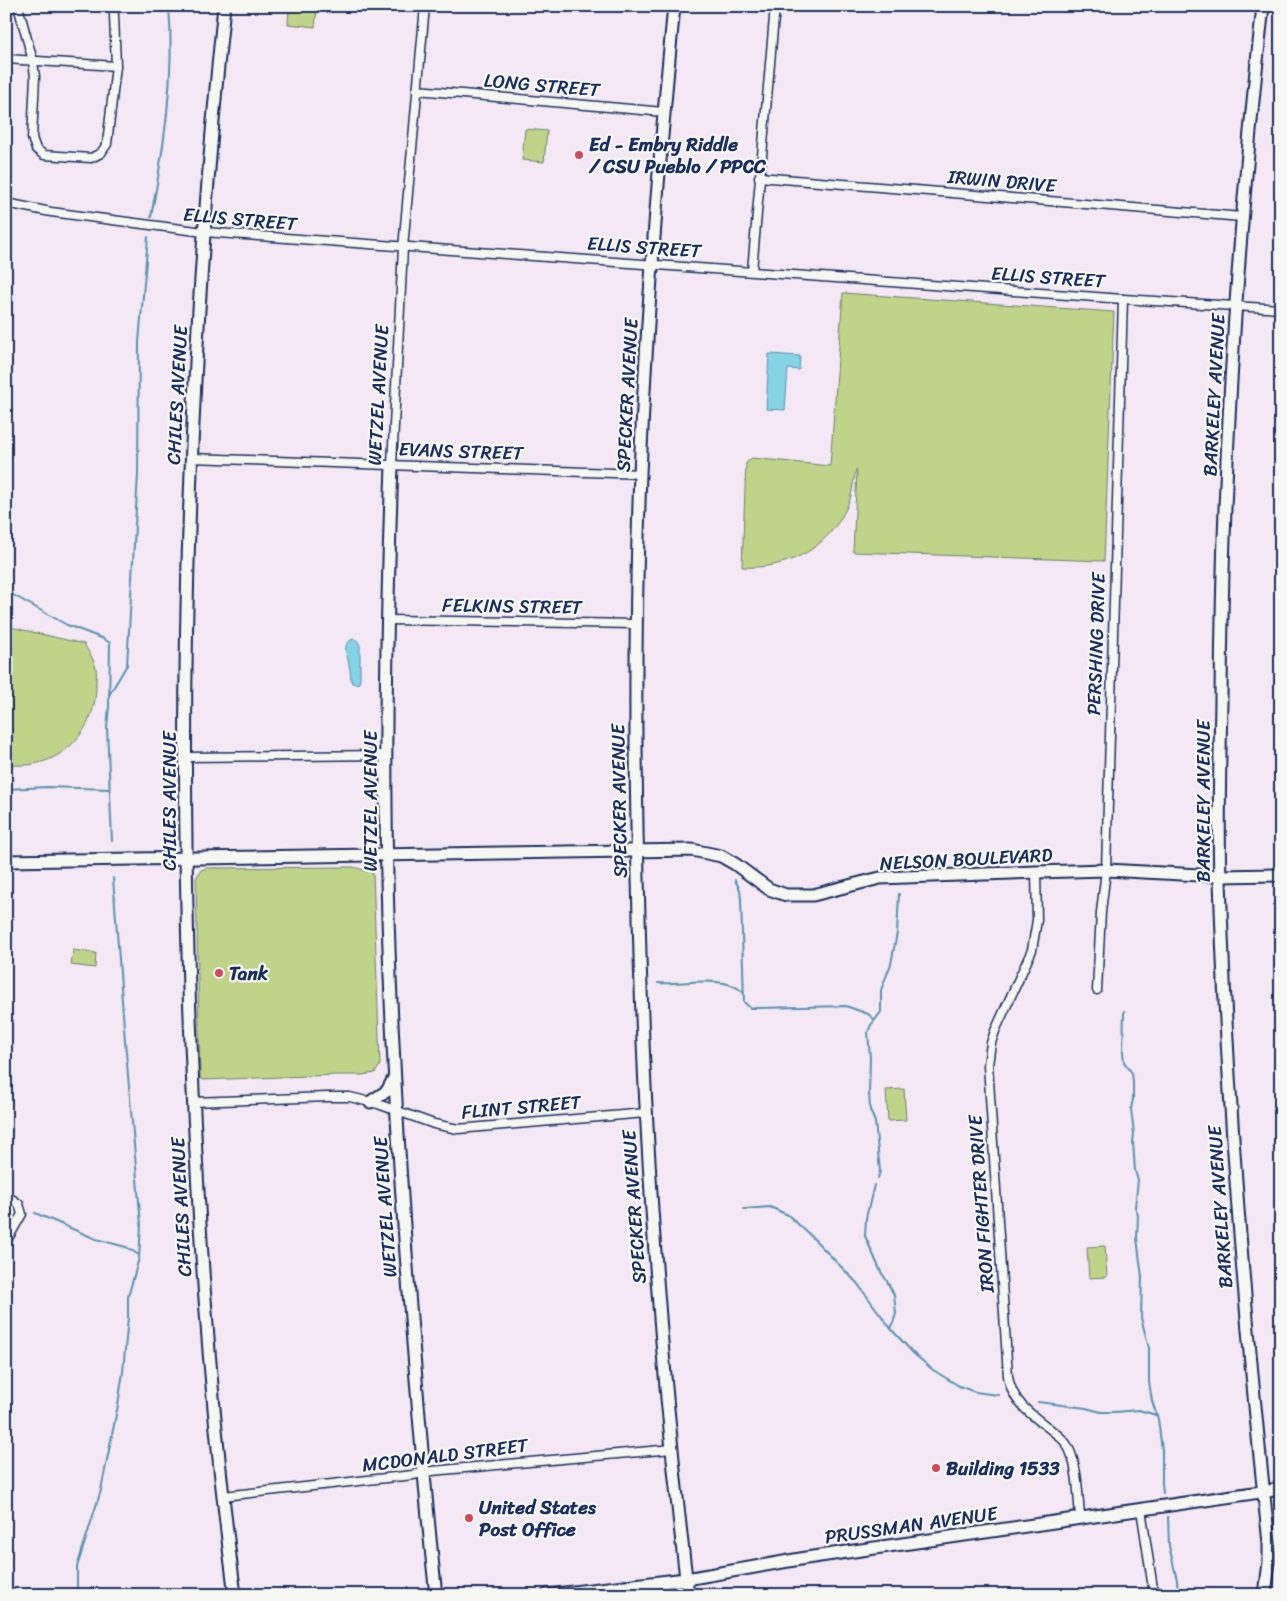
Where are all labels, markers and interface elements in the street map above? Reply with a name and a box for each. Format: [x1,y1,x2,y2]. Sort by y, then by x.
street label: LONG STREET [483,63,603,107]
place label: Ed - Embry Riddle / CSU Pueblo / PPCC [588,128,767,183]
marker: Ed - Embry Riddle / CSU Pueblo / PPCC [573,149,585,161]
street label: IRWIN DRIVE [945,160,1059,202]
street label: ELLIS STREET [182,198,300,241]
street label: ELLIS STREET [586,227,703,268]
street label: ELLIS STREET [990,257,1107,298]
street label: BARKELEY AVENUE [1193,311,1235,477]
street label: SPECKER AVENUE [606,316,648,473]
street label: WETZEL AVENUE [358,322,398,466]
street label: CHILES AVENUE [157,323,197,466]
street label: EVANS STREET [398,432,525,470]
street label: PERSHING DRIVE [1077,571,1115,716]
street label: FELKINS STREET [442,588,584,624]
street label: BARKELEY AVENUE [1187,718,1220,882]
street label: SPECKER AVENUE [601,722,637,878]
street label: WETZEL AVENUE [354,729,387,872]
street label: CHILES AVENUE [153,730,186,871]
street label: NELSON BOULEVARD [879,838,1054,880]
place label: Tank [229,957,269,990]
marker: Tank [213,967,225,979]
street label: FLINT STREET [460,1085,583,1129]
street label: IRON FIGHTER DRIVE [958,1113,1004,1295]
street label: BARKELEY AVENUE [1198,1123,1242,1289]
street label: SPECKER AVENUE [612,1128,656,1285]
street label: WETZEL AVENUE [364,1134,406,1278]
street label: CHILES AVENUE [161,1135,201,1278]
street label: MCDONALD STREET [360,1428,531,1482]
place label: Building 1533 [946,1452,1060,1485]
marker: Building 1533 [930,1462,942,1474]
place label: United States Post Office [479,1491,597,1546]
street label: PRUSSMAN AVENUE [823,1496,1001,1553]
marker: United States Post Office [463,1512,475,1524]

